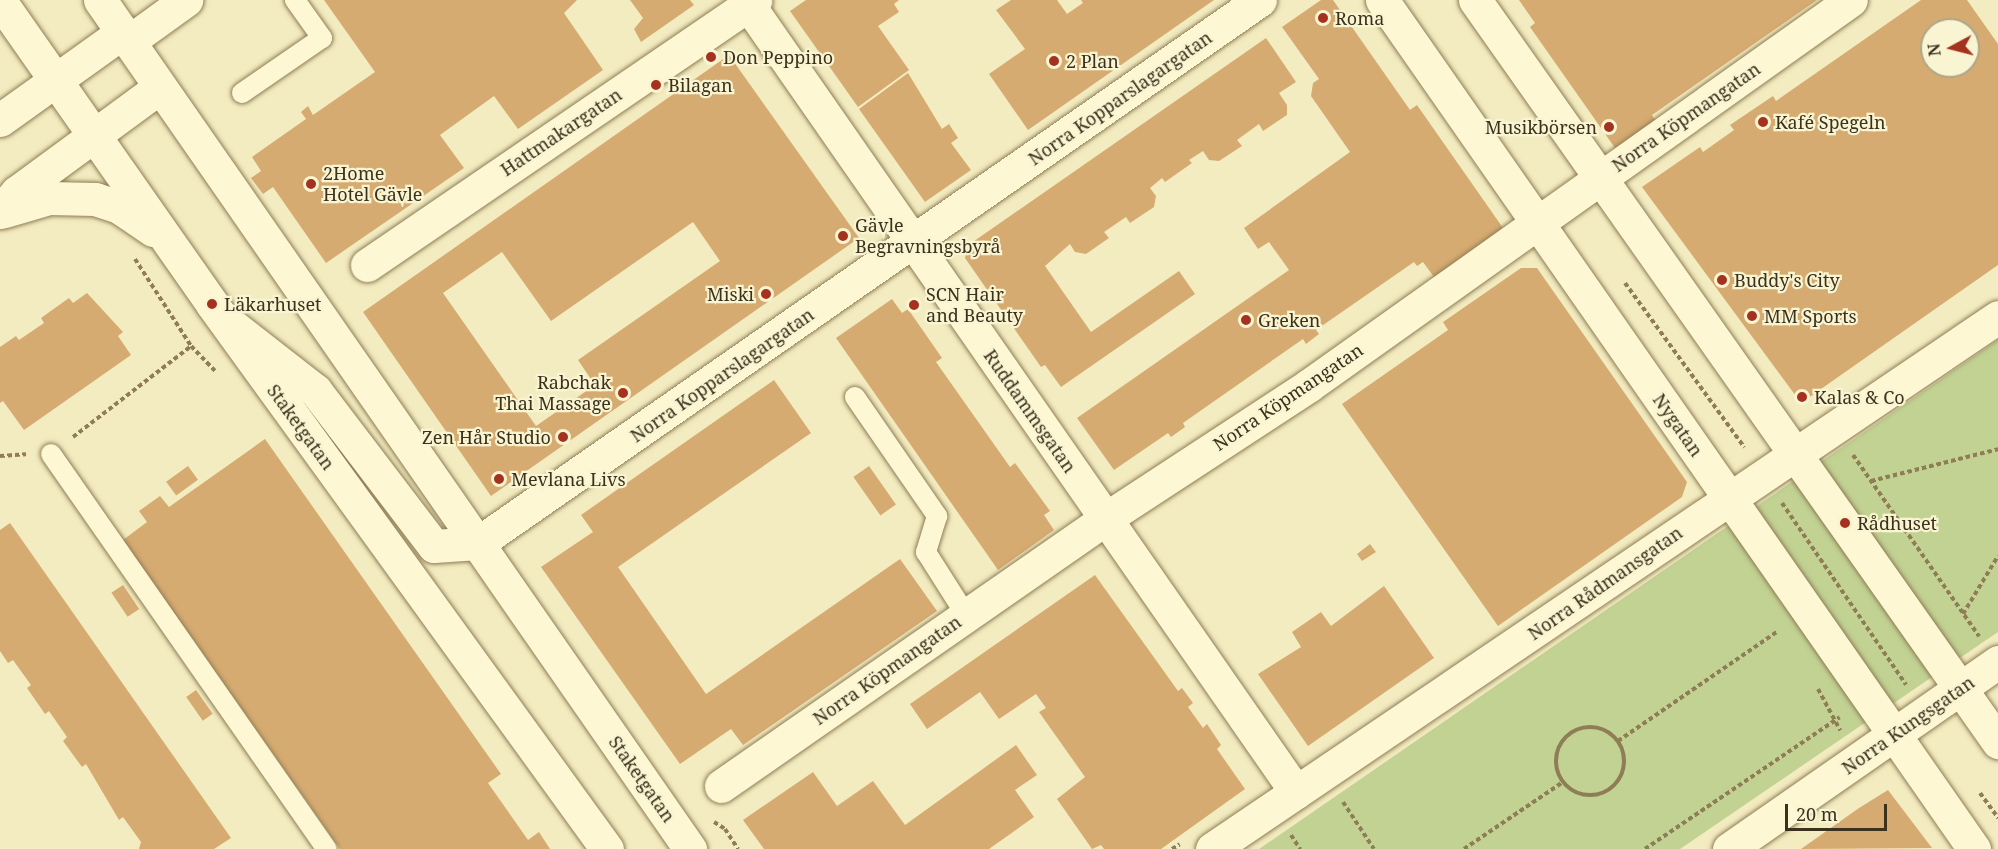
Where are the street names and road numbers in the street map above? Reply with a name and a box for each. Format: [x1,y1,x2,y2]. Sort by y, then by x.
street label: Norra Kopparslagargatan [1024,26,1216,170]
street label: Norra Köpmangatan [1608,58,1764,176]
street label: Hattmakargatan [496,84,626,180]
street label: Norra Kopparslagargatan [626,303,818,447]
street label: Norra Köpmangatan [1209,339,1367,455]
street label: Ruddammsgatan [979,345,1081,477]
street label: Staketgatan [263,380,339,474]
street label: Nygatan [1649,389,1707,461]
street label: Norra Rådmansgatan [1524,522,1686,644]
street label: Norra Köpmangatan [809,611,965,729]
street label: Norra Kungsgatan [1838,671,1978,779]
street label: Staketgatan [604,732,680,826]

